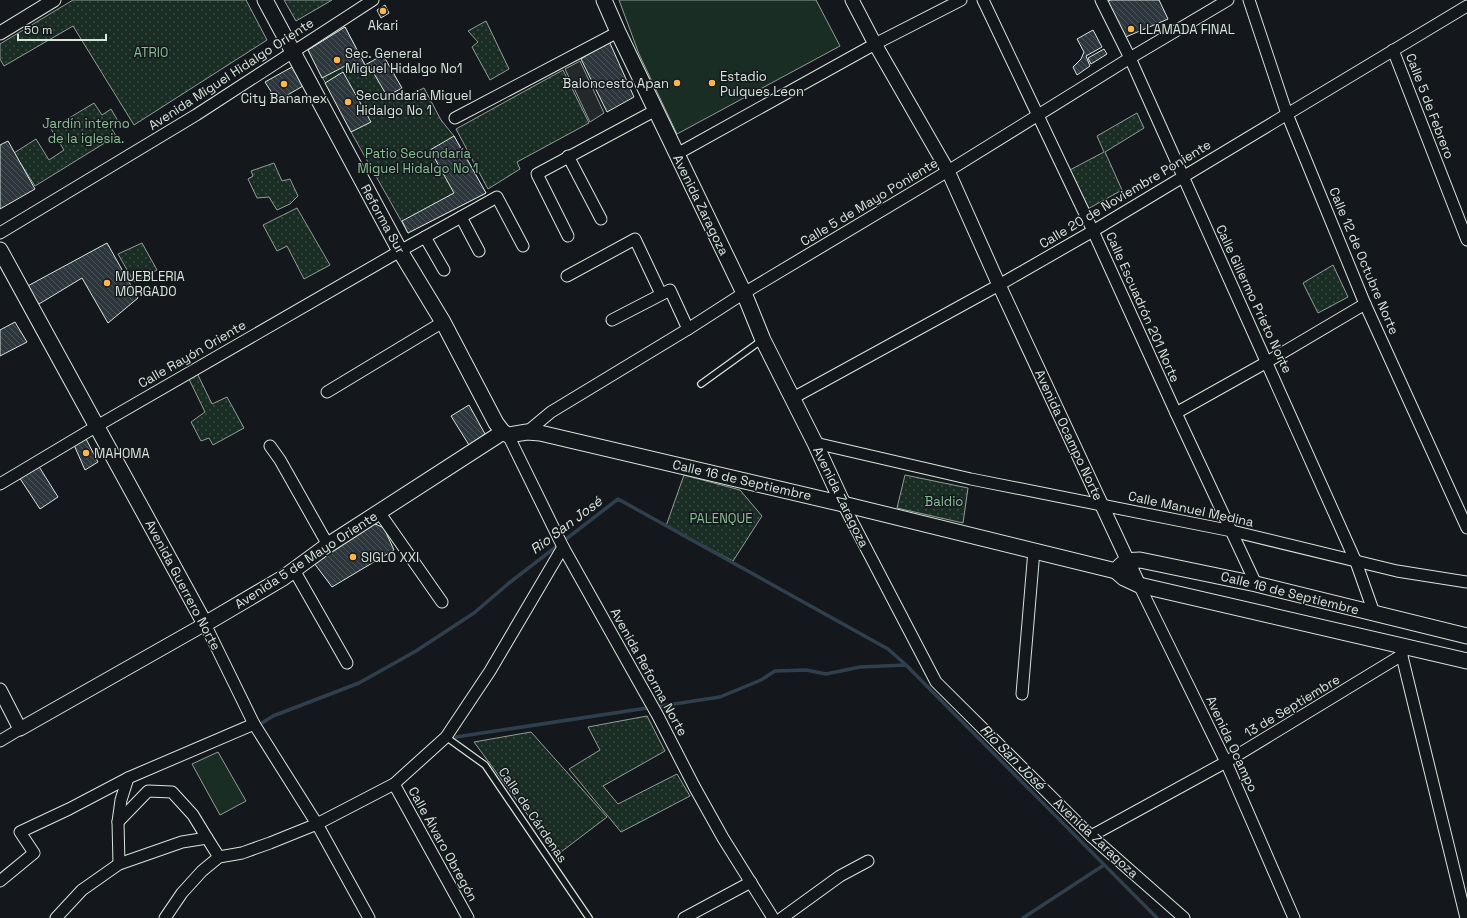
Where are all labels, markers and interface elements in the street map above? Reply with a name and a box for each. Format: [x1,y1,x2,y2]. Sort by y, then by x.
marker: Akari [378,6,388,16]
street label: Avenida Miguel Hidalgo Oriente [145,14,317,134]
scale bar [18,16,106,42]
place label: Akari [368,17,398,34]
place label: LLAMADA FINAL [1139,21,1235,38]
text: 50 m [24,22,52,38]
marker: LLAMADA FINAL [1126,24,1136,34]
park label: ATRI0 [134,44,168,61]
place label: Sec. General Miguel Hidalgo No1 [345,45,463,77]
street label: Calle 5 de Febrero [1402,51,1458,161]
marker: Sec. General Miguel Hidalgo No1 [332,55,342,65]
place label: Estadio Pulques Leon [720,68,804,100]
place label: Baloncesto Apan [563,75,669,92]
marker: Baloncesto Apan [672,78,682,88]
marker: Estadio Pulques Leon [707,78,717,88]
marker: City Banamex [279,79,289,89]
place label: Secundaria Miguel Hidalgo No 1 [356,87,472,119]
place label: City Banamex [241,90,328,107]
marker: Secundaria Miguel Hidalgo No 1 [343,97,353,107]
park label: Jardín interno de la iglesia. [42,115,130,147]
street label: Calle 20 de Noviembre Poniente [1036,136,1214,252]
park label: Patio Secundaría Miguel Hidalgo No 1 [358,145,478,177]
street label: Avenida Zaragoza [669,152,733,259]
street label: Calle 5 de Mayo Poniente [797,154,941,250]
street label: Reforma Sur [357,181,409,257]
street label: Calle 12 de Octubre Norte [1325,185,1403,337]
street label: Calle Gillermo Prieto Norte [1212,222,1296,376]
street label: Calle Escuadrón 201 Norte [1102,229,1184,385]
place label: MUEBLERIA M0RGAD0 [115,268,185,300]
marker: MUEBLERIA M0RGAD0 [102,278,112,288]
street label: Calle Rayón Oriente [135,316,249,392]
street label: Avenida Ocampo Norte [1031,367,1107,503]
street label: Avenida Zaragoza [809,444,873,551]
place label: MAH0MA [94,445,150,462]
marker: MAH0MA [81,448,91,458]
street label: Calle 16 de Septiembre [671,456,813,504]
street label: Calle Manuel Medina [1127,487,1256,531]
water label: Rio San José [526,492,606,558]
park label: Baldio [925,493,963,510]
street label: Avenida 5 de Mayo Oriente [231,507,381,613]
park label: PALENQUE [690,510,753,527]
street label: Avenida Guerrero Norte [141,517,225,653]
place label: SIGL0 XXI [361,549,419,566]
marker: SIGL0 XXI [348,552,358,562]
street label: Calle 16 de Septiembre [1219,568,1361,618]
street label: Avenida Reforma Norte [607,605,691,739]
street label: 13 de Septiembre [1241,671,1343,741]
street label: Avenida Ocampo [1202,693,1262,795]
water label: Rio San José [976,720,1050,794]
street label: Calle de Cárdenas [495,764,571,866]
street label: Calle Álvaro Obregón [404,784,482,904]
street label: Avenida Zaragoza [1050,794,1142,882]

